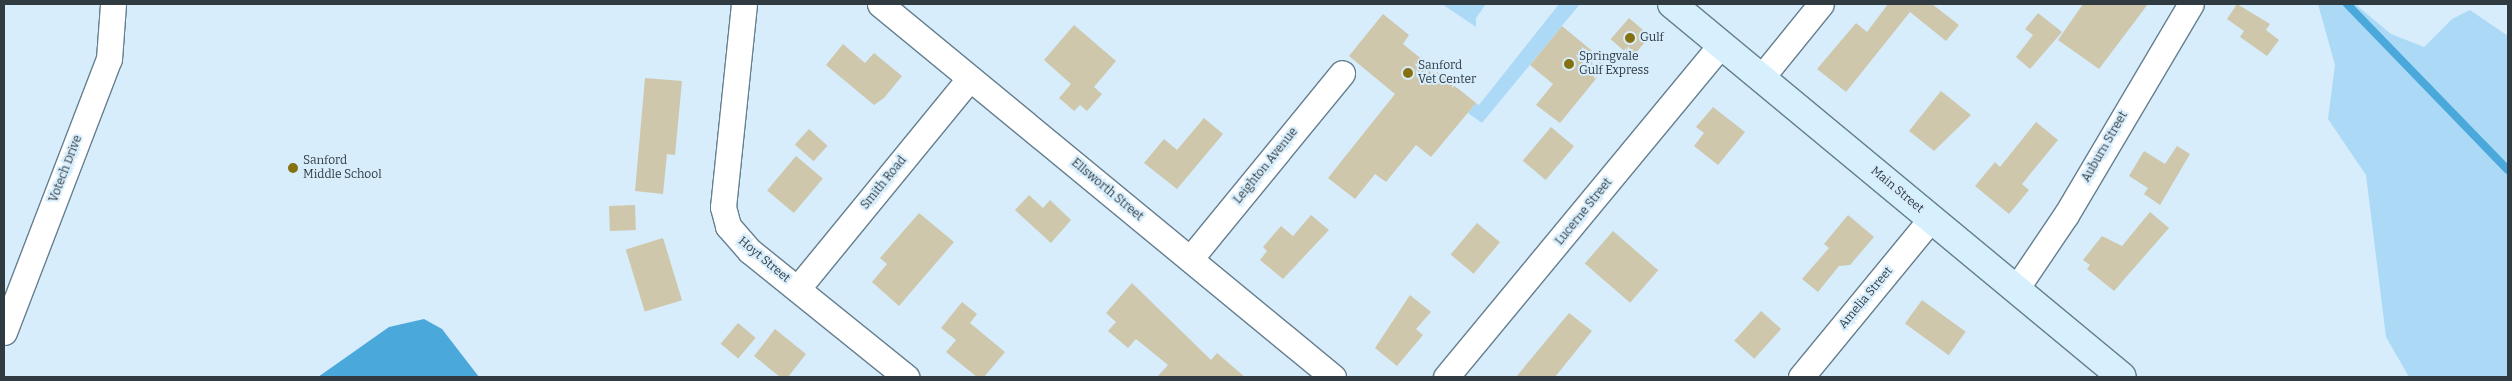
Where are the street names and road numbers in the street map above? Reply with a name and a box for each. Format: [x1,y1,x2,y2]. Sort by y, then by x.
street label: Auburn Street [2079,109,2131,185]
street label: Leighton Avenue [1231,125,1301,207]
street label: Votech Drive [47,134,85,204]
street label: Smith Road [858,154,910,212]
street label: Ellsworth Street [1068,156,1146,224]
street label: Main Street [1868,164,1926,216]
street label: Lucerne Street [1553,176,1615,248]
street label: Hoyt Street [735,234,793,286]
street label: Amelia Street [1836,264,1896,332]

